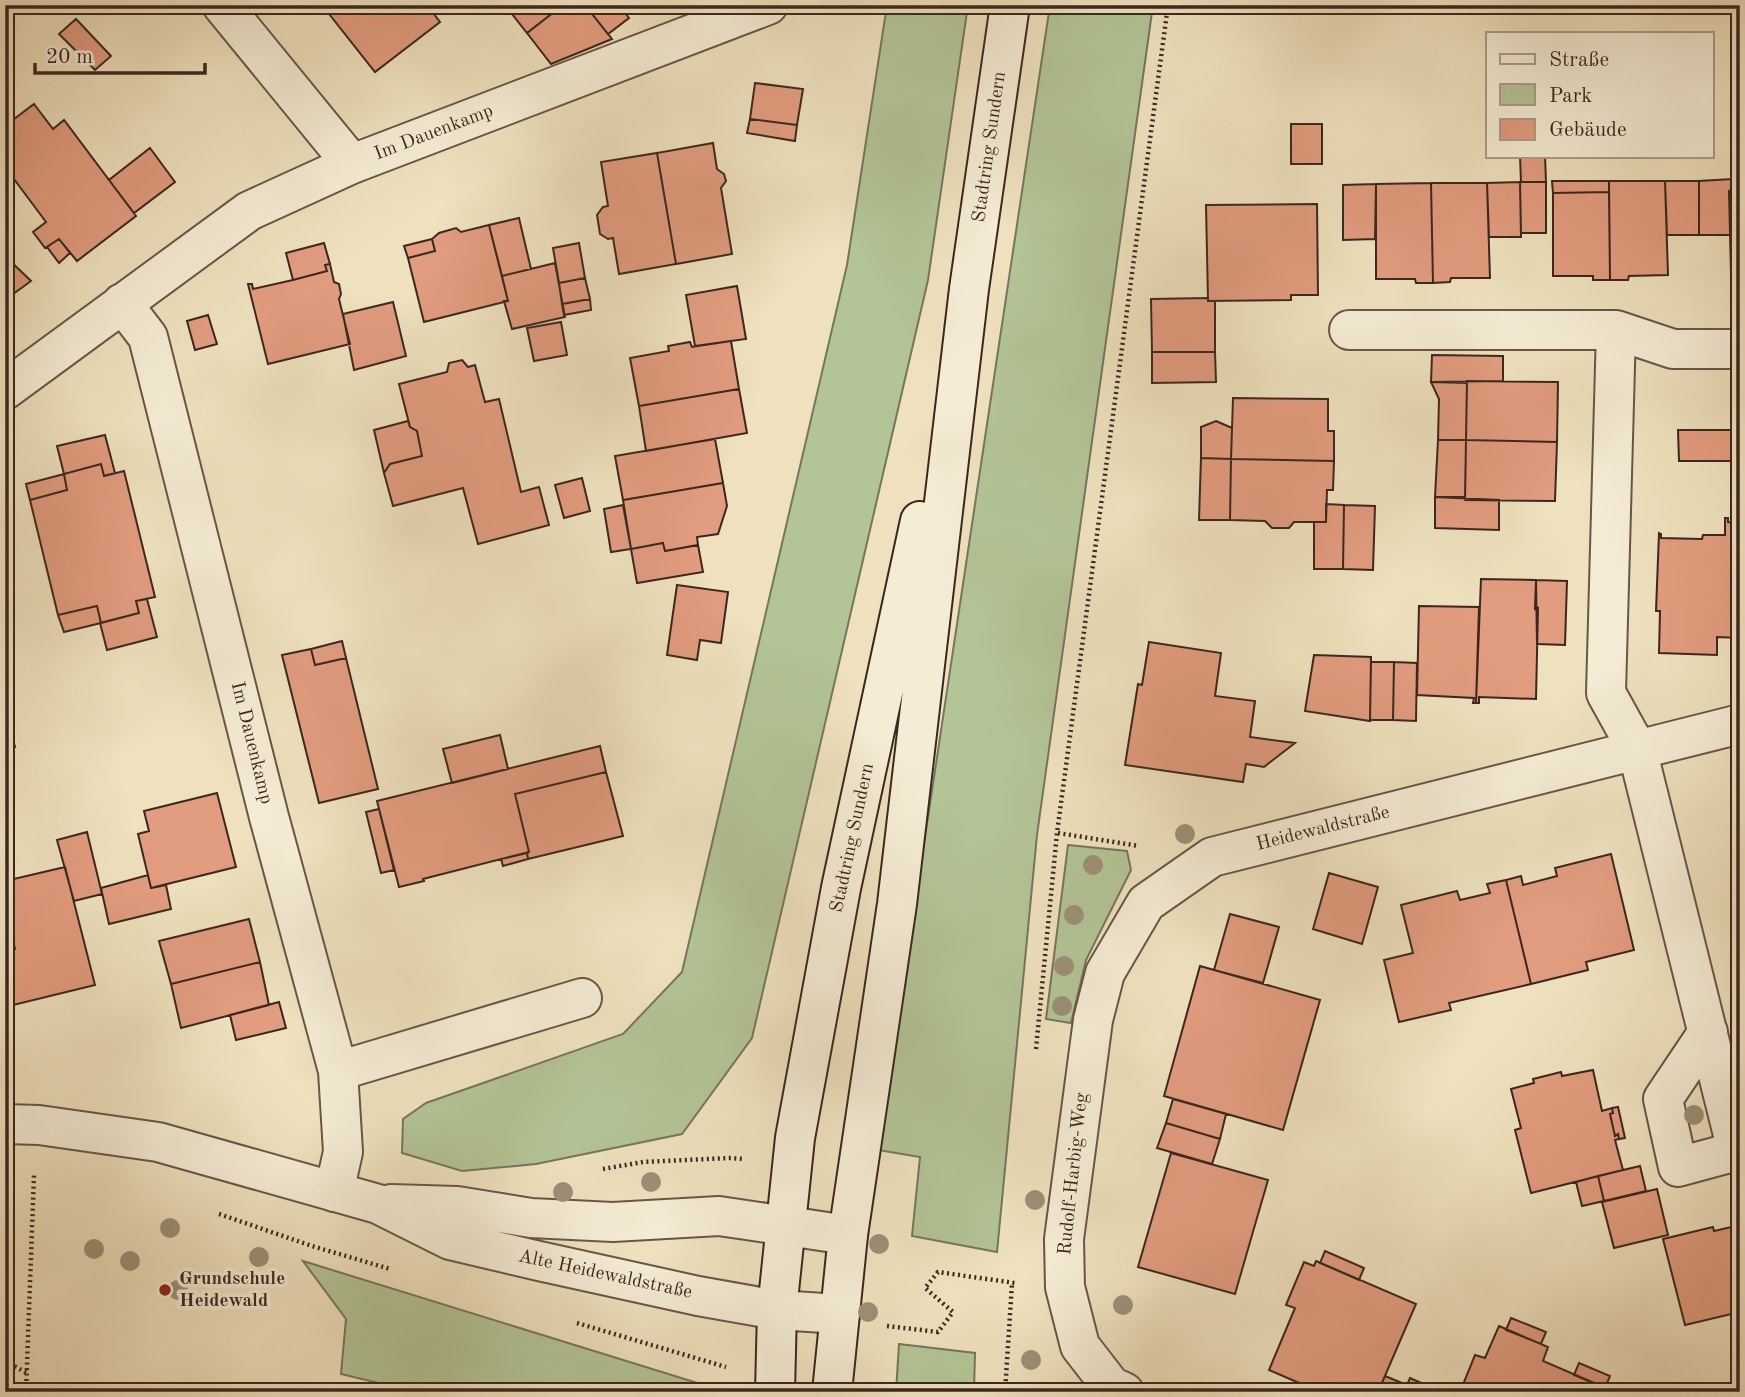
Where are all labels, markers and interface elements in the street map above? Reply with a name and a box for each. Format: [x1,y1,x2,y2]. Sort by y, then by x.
scale bar [35,32,205,76]
legend [1486,32,1714,158]
text: 20 m [46,47,93,68]
text: Straße [1549,50,1609,71]
street label: Stadtring Sundern [970,70,1010,224]
text: Park [1549,86,1592,107]
street label: Im Dauenkamp [372,102,496,164]
text: Gebäude [1549,120,1627,141]
street label: Im Dauenkamp [227,680,275,806]
street label: Stadtring Sundern [828,762,878,914]
street label: Heidewaldstraße [1254,803,1392,855]
street label: Rudolf-Harbig-Weg [1056,1091,1092,1256]
street label: Alte Heidewaldstraße [516,1247,694,1303]
place label: Grundschule Heidewald [179,1270,285,1311]
marker: Grundschule Heidewald [157,1282,173,1298]

